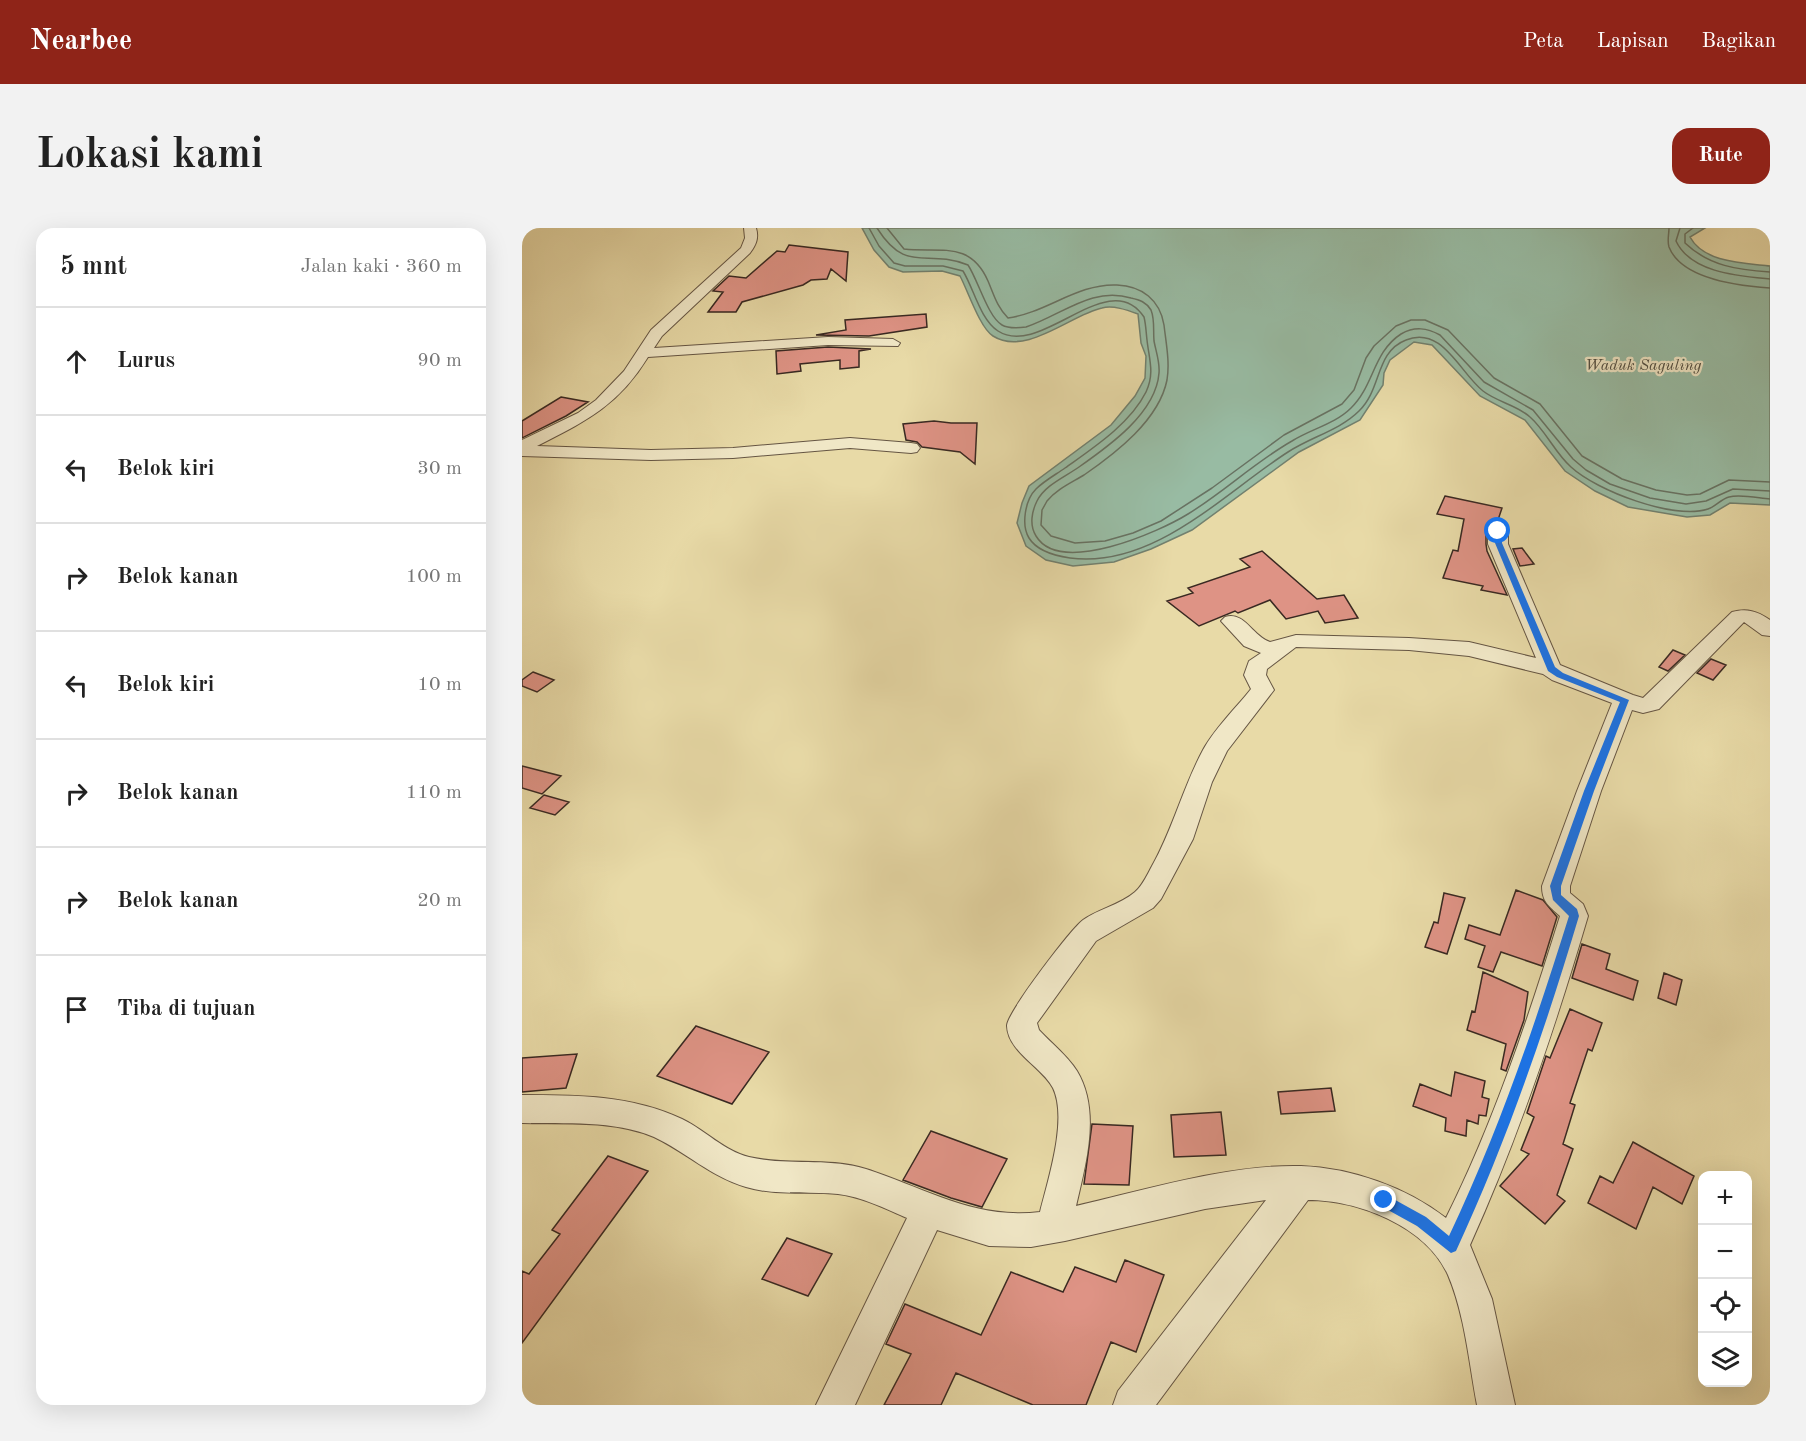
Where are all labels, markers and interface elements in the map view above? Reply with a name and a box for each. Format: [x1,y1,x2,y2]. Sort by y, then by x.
text: Nearbee [30,28,132,56]
text: Peta [1523,31,1564,52]
text: Lapisan [1597,31,1668,52]
text: Bagikan [1701,31,1776,52]
button: Rute [1672,128,1770,184]
text: Lokasi kami [36,135,263,177]
text: 5 mnt [60,254,127,280]
text: Jalan kaki · 360 m [300,257,462,277]
icon: ahead [60,345,93,378]
text: Lurus [117,350,175,372]
text: 90 m [417,351,462,371]
water label: Waduk Saguling [1585,358,1702,374]
icon: left [60,453,93,486]
text: Belok kiri [117,458,214,480]
text: 30 m [417,459,462,479]
route start [1484,517,1510,543]
icon: right [60,561,93,594]
text: Belok kanan [117,566,239,588]
text: 100 m [406,567,462,587]
icon: left [60,669,93,702]
text: Belok kiri [117,674,214,696]
text: 10 m [417,675,462,695]
icon: right [60,777,93,810]
text: Belok kanan [117,782,239,804]
text: 110 m [406,783,462,803]
icon: right [60,885,93,918]
text: Belok kanan [117,890,239,912]
text: 20 m [417,891,462,911]
icon: arrive [60,993,93,1026]
text: Tiba di tujuan [117,998,255,1020]
map controls [1698,1171,1752,1387]
button: + [1698,1171,1752,1225]
route end [1370,1186,1396,1212]
button: − [1698,1225,1752,1279]
button: locate [1698,1279,1752,1333]
button: layers [1698,1333,1752,1387]

